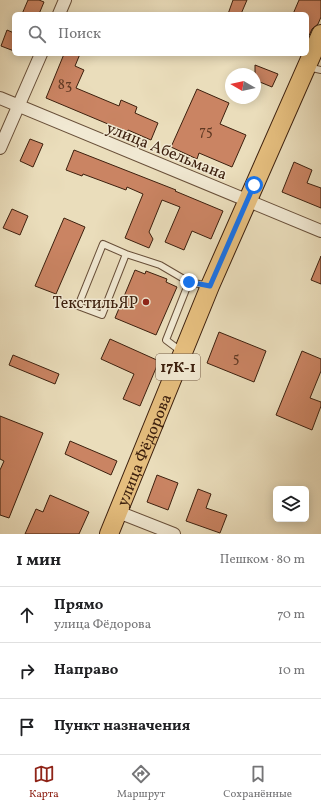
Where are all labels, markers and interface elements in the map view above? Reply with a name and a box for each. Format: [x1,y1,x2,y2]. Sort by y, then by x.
search box [12,12,309,56]
icon: search [26,23,48,45]
text: Поиск [58,24,101,45]
north arrow [225,68,261,104]
house number: 83 [58,76,72,95]
street label: улица Абельмана [103,118,230,186]
house number: 75 [199,122,213,141]
route start [245,176,263,194]
route end [180,273,198,291]
place label: ТекстильЯР [52,293,138,315]
marker: ТекстильЯР [141,297,151,307]
house number: 5 [233,349,239,368]
road number: 17К-1 [156,354,200,380]
street label: улица Фёдорова [112,391,178,510]
map controls [273,486,309,522]
button: layers [273,486,309,522]
text: 1 мин [16,549,61,572]
text: Пешком · 80 m [220,551,305,569]
text: Прямо [54,595,103,616]
icon: ahead [16,604,38,626]
text: 70 m [277,606,305,624]
text: улица Фёдорова [54,616,151,634]
icon: right [16,660,38,682]
text: Направо [54,660,118,681]
text: 10 m [278,662,305,680]
icon: arrive [16,716,38,738]
text: Пункт назначения [54,716,190,737]
tab: Карта [29,763,59,802]
tab: Маршрут [117,763,165,802]
tab: Сохранённые [223,763,292,802]

